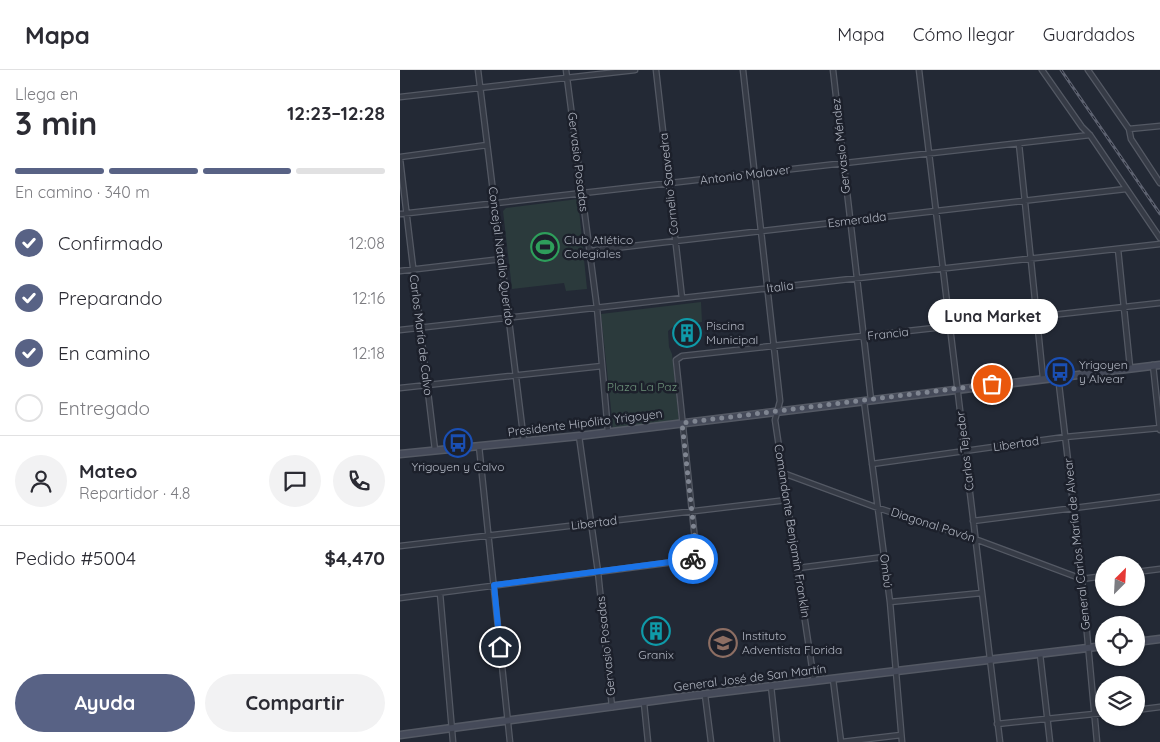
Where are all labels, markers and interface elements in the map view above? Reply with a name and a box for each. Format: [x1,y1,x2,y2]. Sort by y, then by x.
text: Mapa [25,20,90,50]
text: Mapa [837,23,885,46]
text: Cómo llegar [913,23,1015,46]
text: Guardados [1043,23,1135,46]
text: Llega en [15,84,78,104]
street label: Gervasio Méndez [828,97,853,195]
text: 12:23–12:28 [287,101,385,125]
text: 3 min [15,103,97,143]
street label: Gervasio Posadas [565,111,592,213]
street label: Cornelio Saavedra [656,132,681,236]
street label: Antonio Malaver [699,161,791,187]
text: En camino · 340 m [15,182,150,202]
street label: Concejal Natalio Querido [486,186,517,326]
street label: Esmeralda [827,208,887,231]
icon: check [15,229,43,257]
text: Confirmado [58,231,163,255]
sports icon: Club Atlético Colegiales [530,232,560,262]
place label: Club Atlético Colegiales [564,232,633,261]
text: 12:08 [349,233,385,253]
street label: Carlos María de Calvo [407,274,436,396]
street label: Italia [766,277,794,296]
icon: check [15,284,43,312]
text: Preparando [58,286,163,310]
text: 12:16 [353,288,385,308]
callout: Luna Market [927,299,1057,334]
text: Luna Market [944,306,1042,326]
building icon: Piscina Municipal [672,318,702,348]
place label: Piscina Municipal [706,318,758,347]
street label: Francia [867,324,909,343]
icon: check [15,339,43,367]
text: En camino [58,341,150,365]
text: 12:18 [353,343,385,363]
bus stop icon: Yrigoyen y Alvear [1045,357,1075,387]
place label: Yrigoyen y Alvear [1079,357,1128,386]
pin [971,363,1013,405]
icon: bag [978,370,1006,398]
park label: Plaza La Paz [607,379,678,394]
text: Entregado [58,396,150,420]
street label: Presidente Hipólito Yrigoyen [507,406,663,439]
street label: Carlos Tejedor [952,410,977,492]
bus stop icon: Yrigoyen y Calvo [443,428,473,458]
street label: Libertad [992,433,1040,454]
street label: Comandante Benjamin Franklin [771,443,814,619]
button: person [15,455,67,507]
button: chat [269,455,321,507]
button: phone [333,455,385,507]
street label: General Carlos María de Alvear [1060,457,1093,631]
text: Mateo [79,459,137,483]
place label: Yrigoyen y Calvo [411,459,505,474]
text: Repartidor · 4.8 [79,483,190,503]
street label: Diagonal Pavón [889,504,977,545]
street label: Libertad [570,512,618,533]
courier [668,534,718,584]
icon: bike [679,545,707,573]
text: Pedido #5004 [15,546,136,570]
text: $4,470 [325,546,385,570]
street label: Ombú [877,553,896,589]
north arrow [1095,556,1145,606]
map controls [1095,556,1145,726]
street label: Gervasio Posadas [593,595,618,697]
building icon: Granix [641,616,671,646]
button: locate [1095,616,1145,666]
pin [479,626,521,668]
school or university icon: Instituto Adventista Florida [708,628,738,658]
place label: Instituto Adventista Florida [742,628,842,657]
icon: home [486,633,514,661]
place label: Granix [638,647,674,662]
street label: General José de San Martín [673,661,827,694]
button: Ayuda [15,674,195,732]
button: Compartir [205,674,385,732]
button: layers [1095,676,1145,726]

